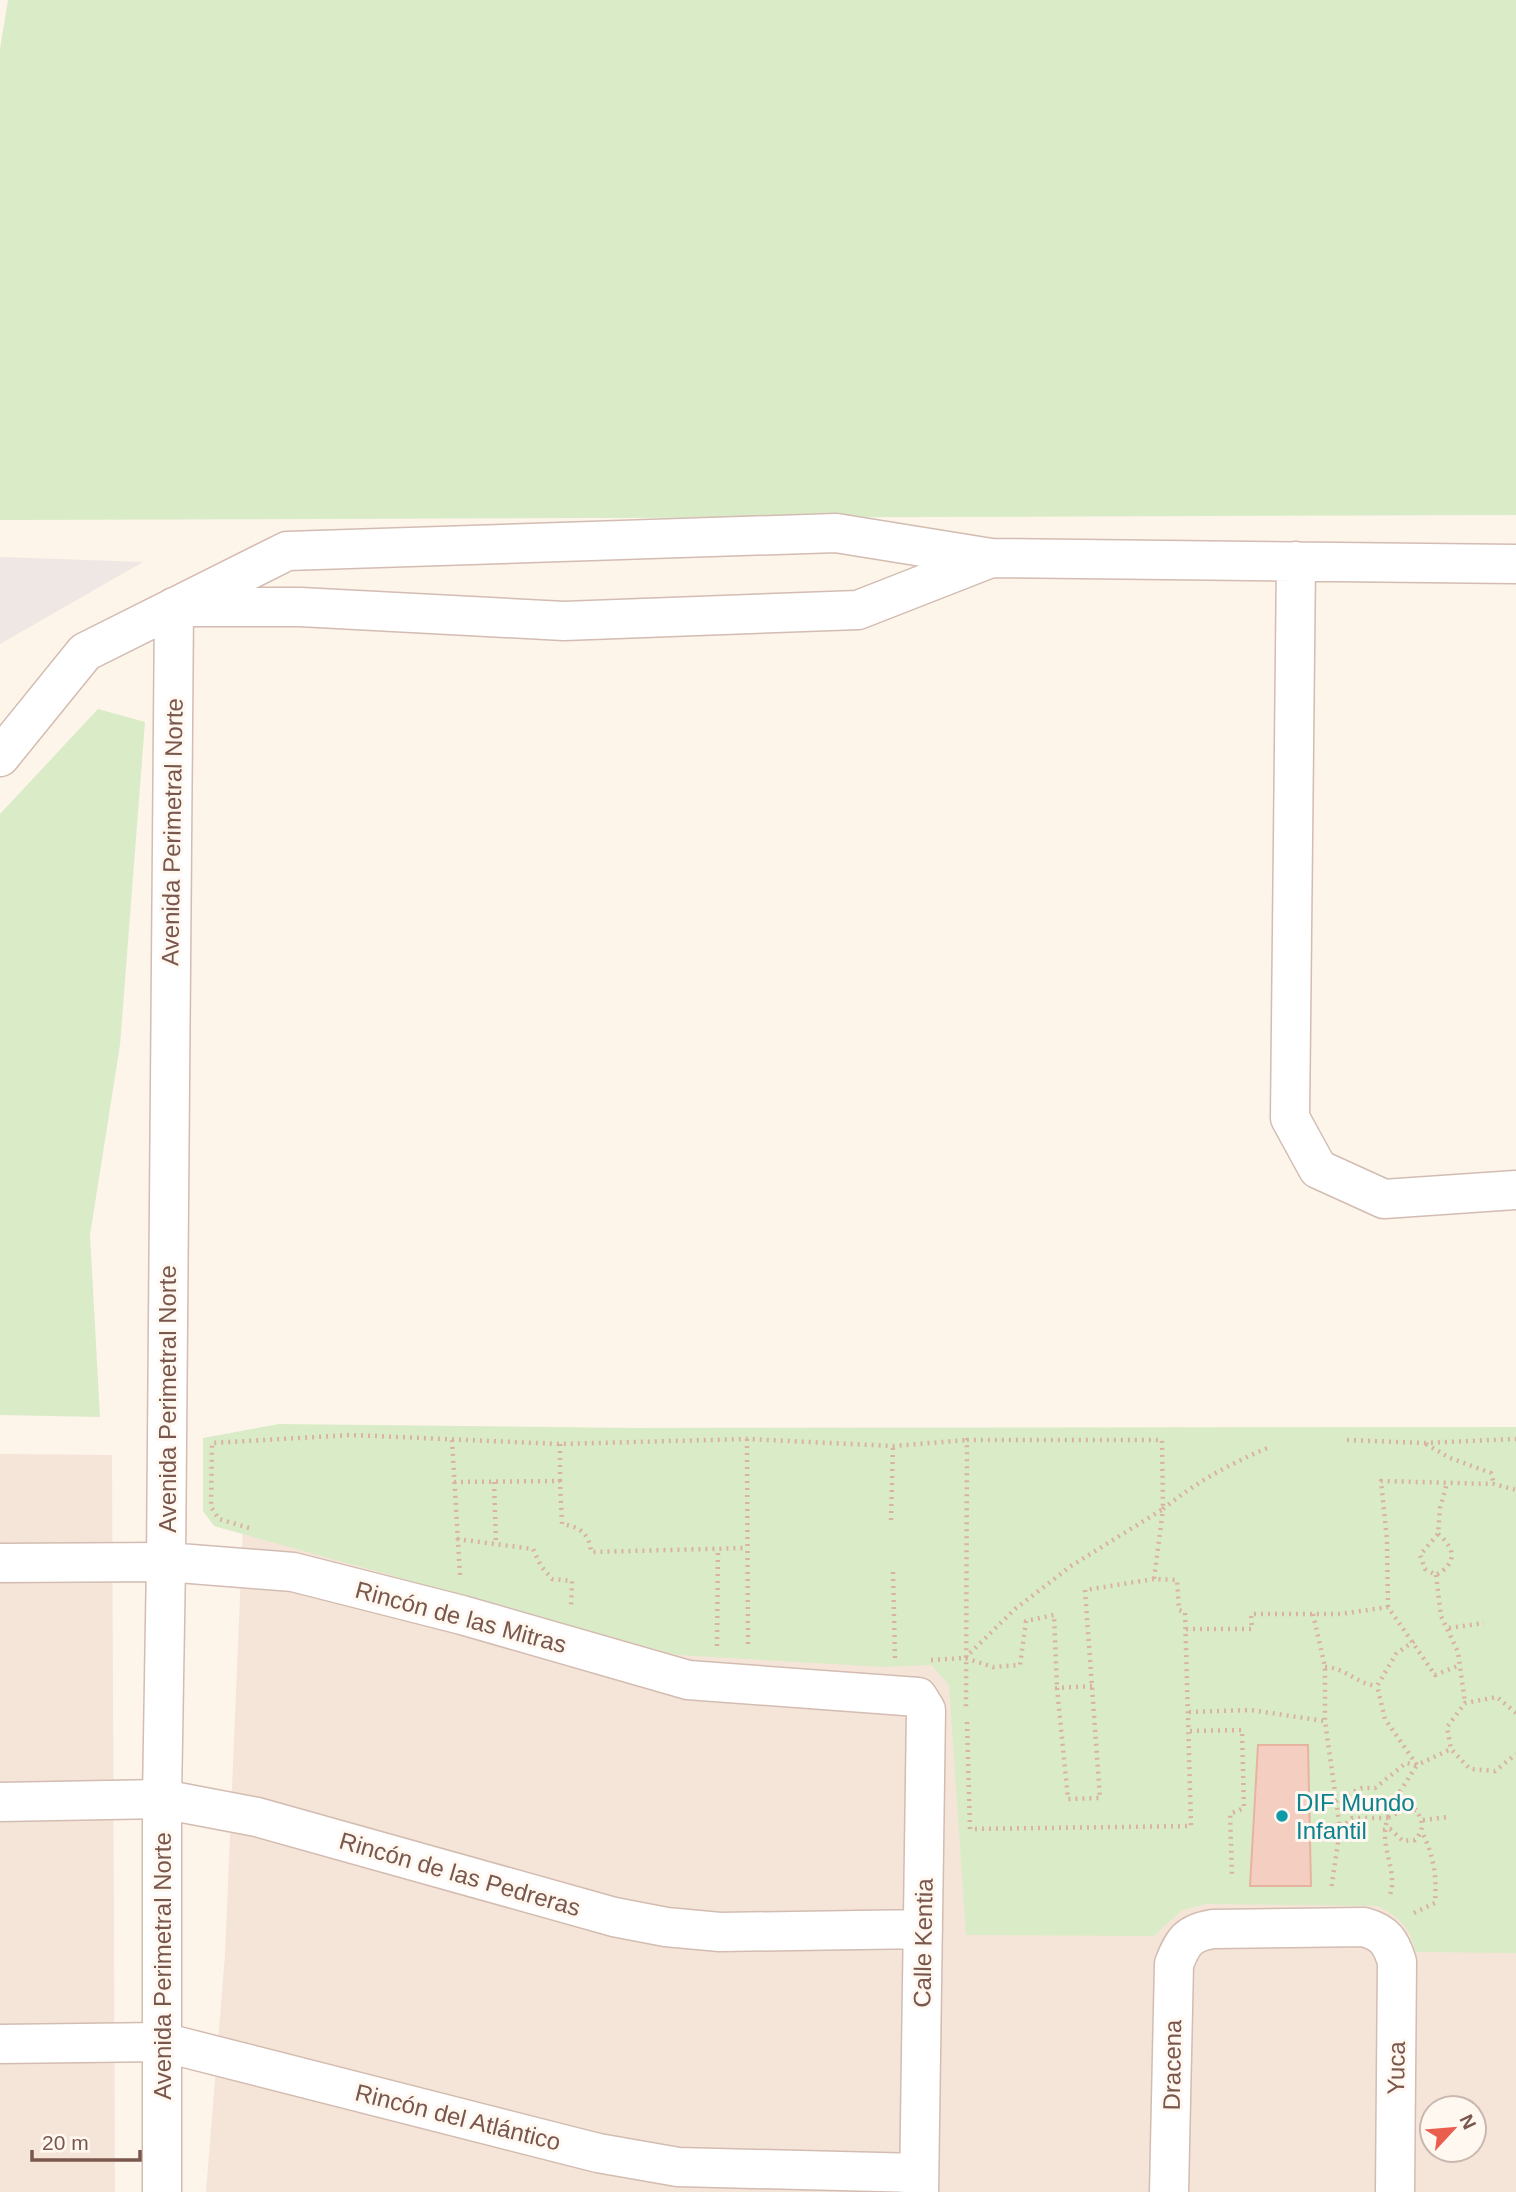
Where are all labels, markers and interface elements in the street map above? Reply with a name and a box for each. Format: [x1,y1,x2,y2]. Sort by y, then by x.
street label: Avenida Perimetral Norte [156,698,188,966]
street label: Avenida Perimetral Norte [154,1265,181,1533]
street label: Rincón de las Mitras [352,1576,570,1658]
place label: DIF Mundo Infantil [1296,1789,1415,1844]
marker: DIF Mundo Infantil [1274,1808,1290,1824]
street label: Rincón de las Pedreras [336,1827,584,1921]
street label: Avenida Perimetral Norte [149,1832,176,2100]
street label: Calle Kentia [908,1877,938,2008]
street label: Dracena [1158,2019,1186,2111]
street label: Yuca [1382,2040,1410,2095]
street label: Rincón del Atlántico [352,2078,564,2156]
north arrow [1418,2094,1488,2164]
text: N [1455,2111,1480,2133]
scale bar [32,2118,140,2162]
text: 20 m [42,2131,89,2154]

